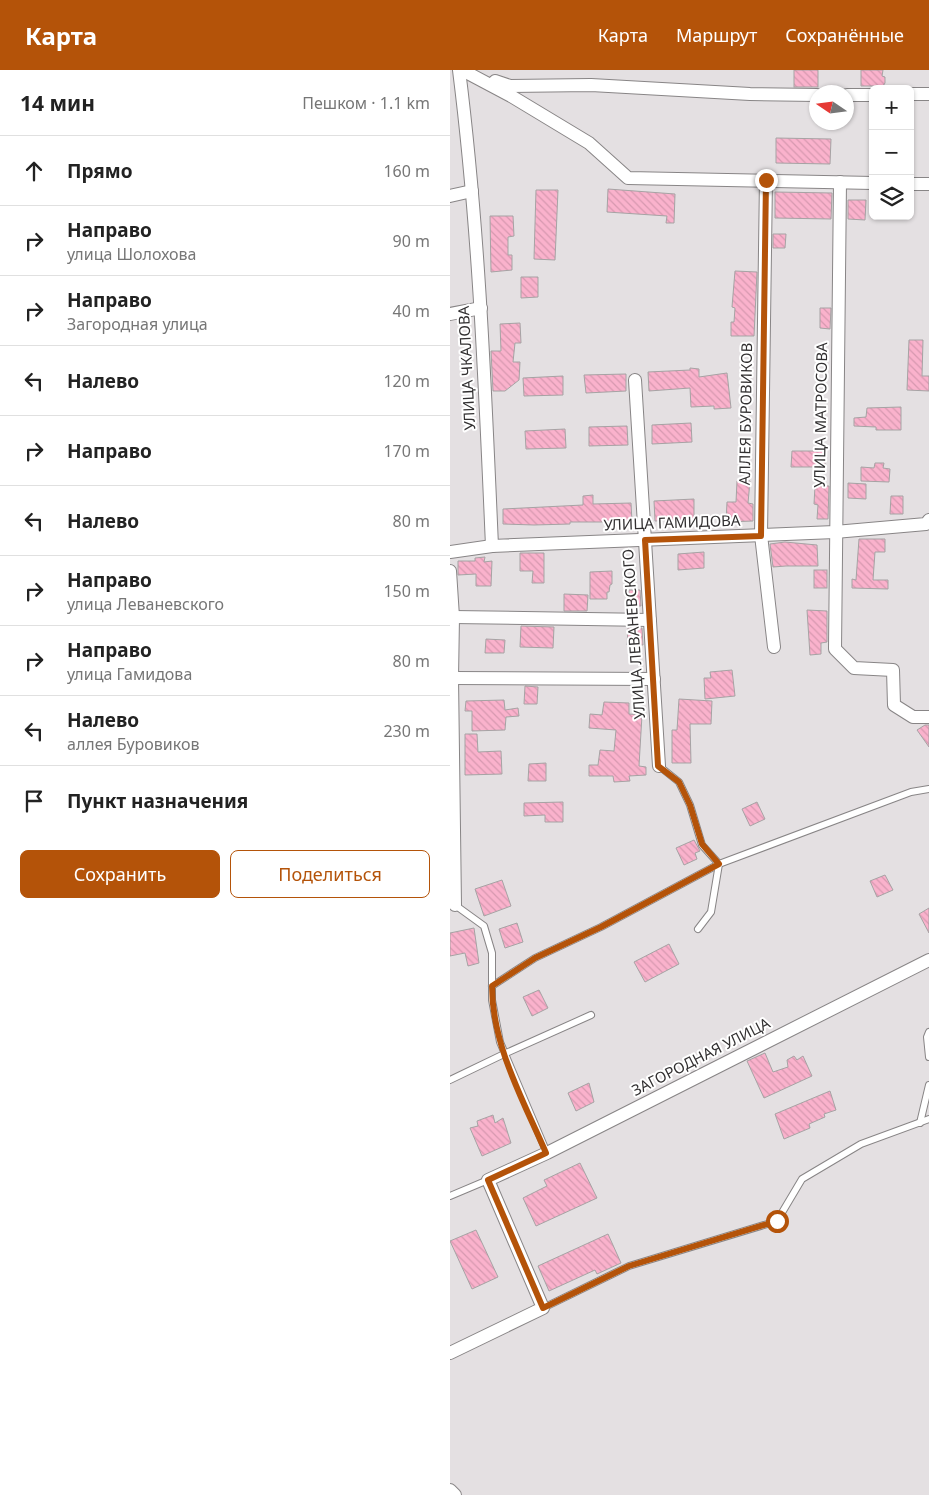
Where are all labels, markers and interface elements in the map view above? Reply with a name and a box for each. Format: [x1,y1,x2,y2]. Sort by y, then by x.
text: Карта [25,19,97,52]
text: Карта [598,23,648,47]
text: Маршрут [676,23,757,47]
text: Сохранённые [785,23,904,47]
north arrow [809,85,854,130]
map controls [869,85,914,220]
button: + [869,85,914,130]
text: 14 мин [20,89,95,117]
text: Пешком · 1.1 km [302,92,430,114]
button: − [869,130,914,175]
icon: ahead [20,157,48,185]
text: Прямо [67,158,133,184]
text: 160 m [383,160,430,182]
route end [755,169,778,192]
button: layers [869,175,914,220]
text: Направо [67,217,152,243]
icon: right [20,227,48,255]
text: 90 m [393,230,430,252]
text: улица Шолохова [67,243,196,265]
text: Направо [67,287,152,313]
icon: right [20,297,48,325]
text: 40 m [393,300,430,322]
street label: УЛИЦА ЧКАЛОВА [453,305,479,431]
text: Загородная улица [67,313,208,335]
street label: УЛИЦА МАТРОСОВА [809,342,831,488]
street label: АЛЛЕЯ БУРОВИКОВ [734,343,756,485]
icon: left [20,367,48,395]
text: Налево [67,368,139,394]
text: 120 m [383,370,430,392]
icon: right [20,437,48,465]
text: Направо [67,438,152,464]
text: 170 m [383,440,430,462]
icon: left [20,507,48,535]
text: Налево [67,508,139,534]
text: 80 m [393,510,430,532]
street label: УЛИЦА ГАМИДОВА [603,510,741,534]
street label: УЛИЦА ЛЕВАНЕВСКОГО [617,548,649,720]
text: Направо [67,567,152,593]
icon: right [20,577,48,605]
text: 150 m [383,580,430,602]
text: улица Леваневского [67,593,224,615]
text: Направо [67,637,152,663]
icon: right [20,647,48,675]
text: 80 m [393,650,430,672]
text: улица Гамидова [67,663,192,685]
text: Налево [67,707,139,733]
icon: left [20,717,48,745]
text: 230 m [383,720,430,742]
text: аллея Буровиков [67,733,199,755]
icon: arrive [20,787,48,815]
text: Пункт назначения [67,788,248,814]
button: Сохранить [20,850,220,898]
button: Поделиться [230,850,430,898]
street label: ЗАГОРОДНАЯ УЛИЦА [628,1012,774,1100]
route start [766,1210,789,1233]

